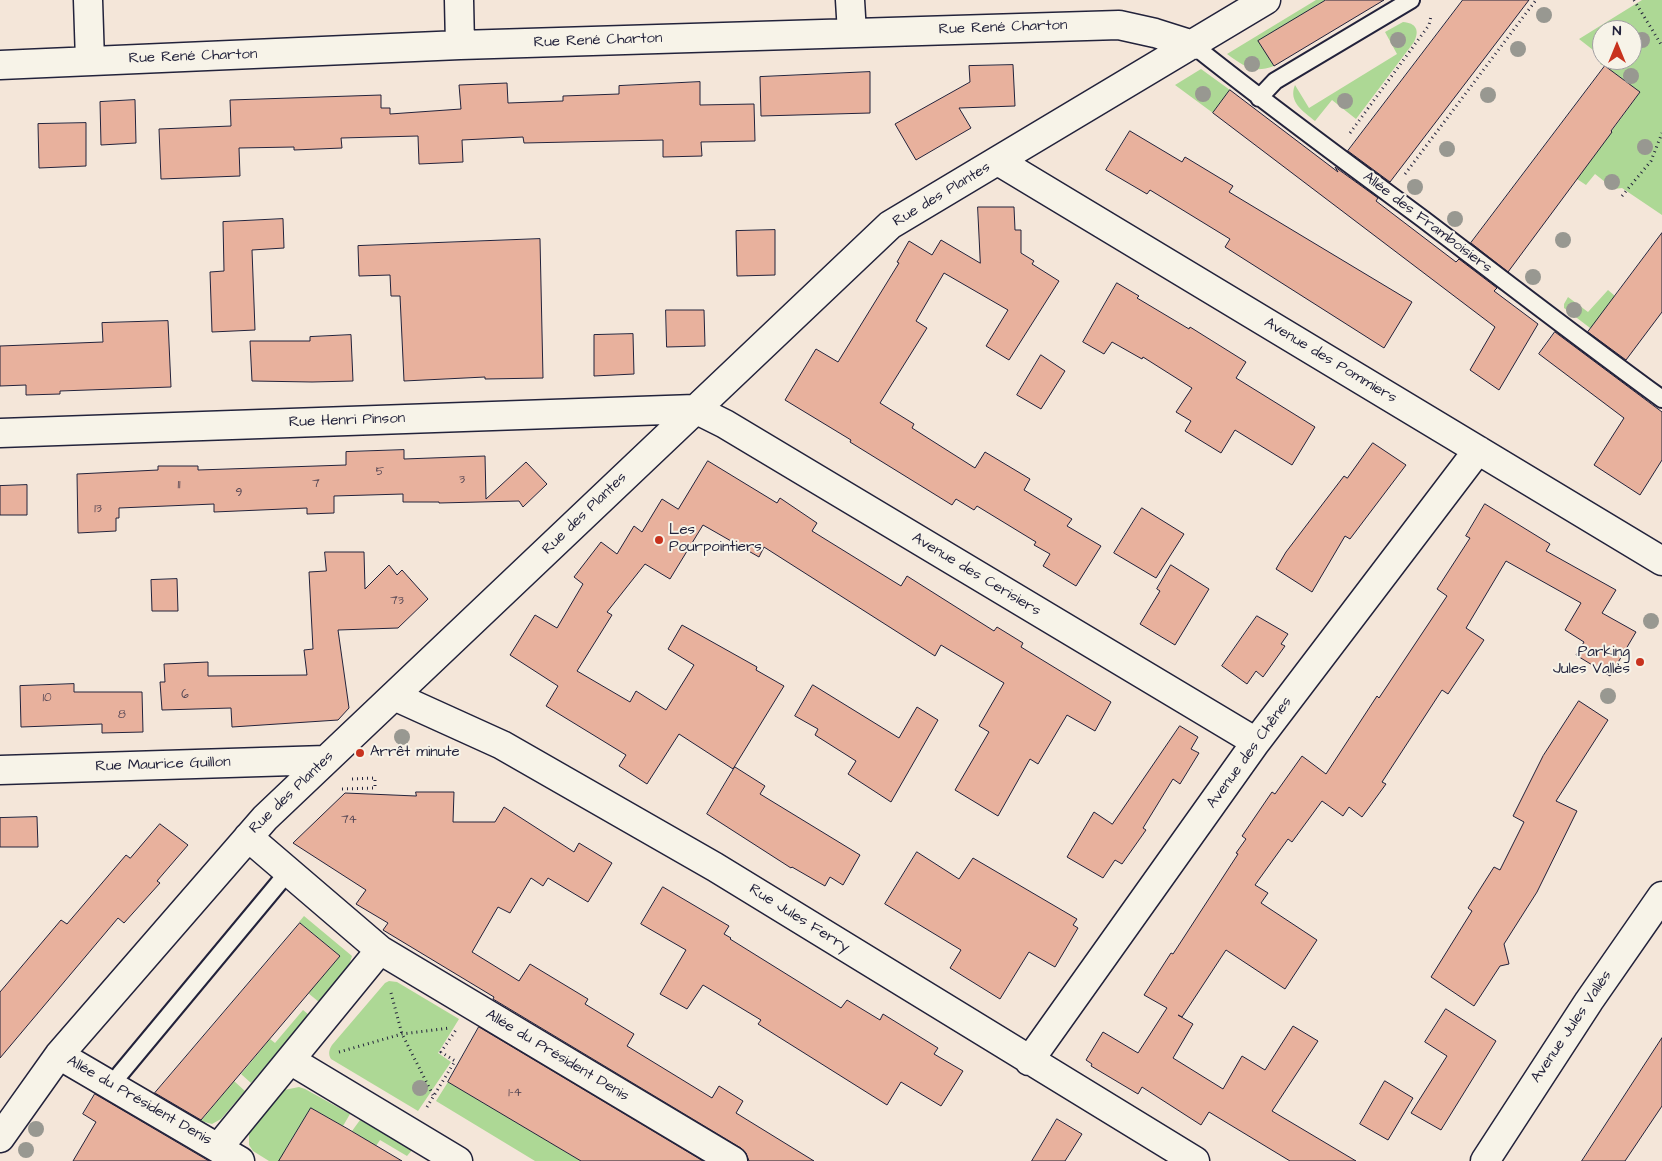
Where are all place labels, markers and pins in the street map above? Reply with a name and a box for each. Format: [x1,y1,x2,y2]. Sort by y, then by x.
place label: Les Pourpointiers [669,522,762,557]
marker: Les Pourpointiers [653,534,665,546]
place label: Parking Jules Vallès [1553,644,1630,679]
marker: Parking Jules Vallès [1634,656,1646,668]
place label: Arrêt minute [370,744,460,762]
marker: Arrêt minute [354,747,366,759]

